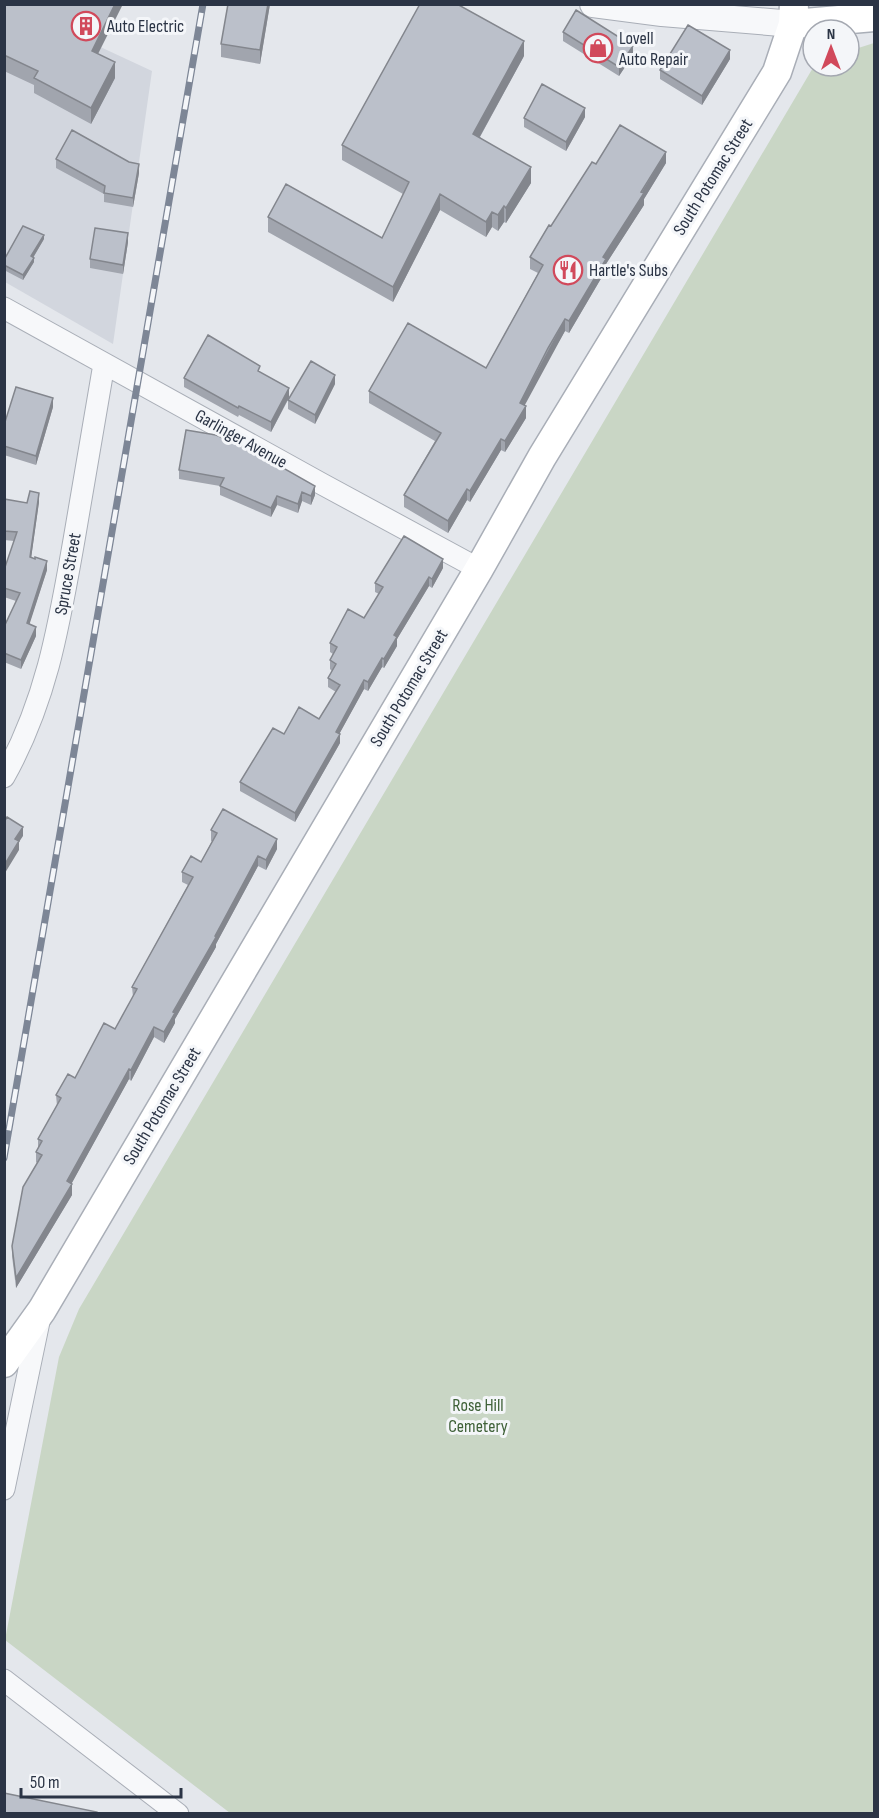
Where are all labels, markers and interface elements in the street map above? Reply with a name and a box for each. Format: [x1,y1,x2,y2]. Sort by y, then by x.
building icon: Auto Electric [70,10,102,42]
place label: Auto Electric [106,16,184,37]
north arrow [801,18,861,78]
text: N [827,25,835,44]
place label: Lovell Auto Repair [618,28,688,70]
shop icon: Lovell Auto Repair [582,32,614,64]
street label: South Potomac Street [669,115,757,239]
restaurant icon: Hartle's Subs [552,254,584,286]
place label: Hartle's Subs [589,260,668,281]
street label: Garlinger Avenue [191,405,291,473]
street label: Spruce Street [50,531,86,617]
street label: South Potomac Street [366,625,453,750]
street label: South Potomac Street [119,1043,206,1168]
park label: Rose Hill Cemetery [448,1395,508,1437]
scale bar [21,1761,182,1799]
text: 50 m [30,1772,60,1793]

